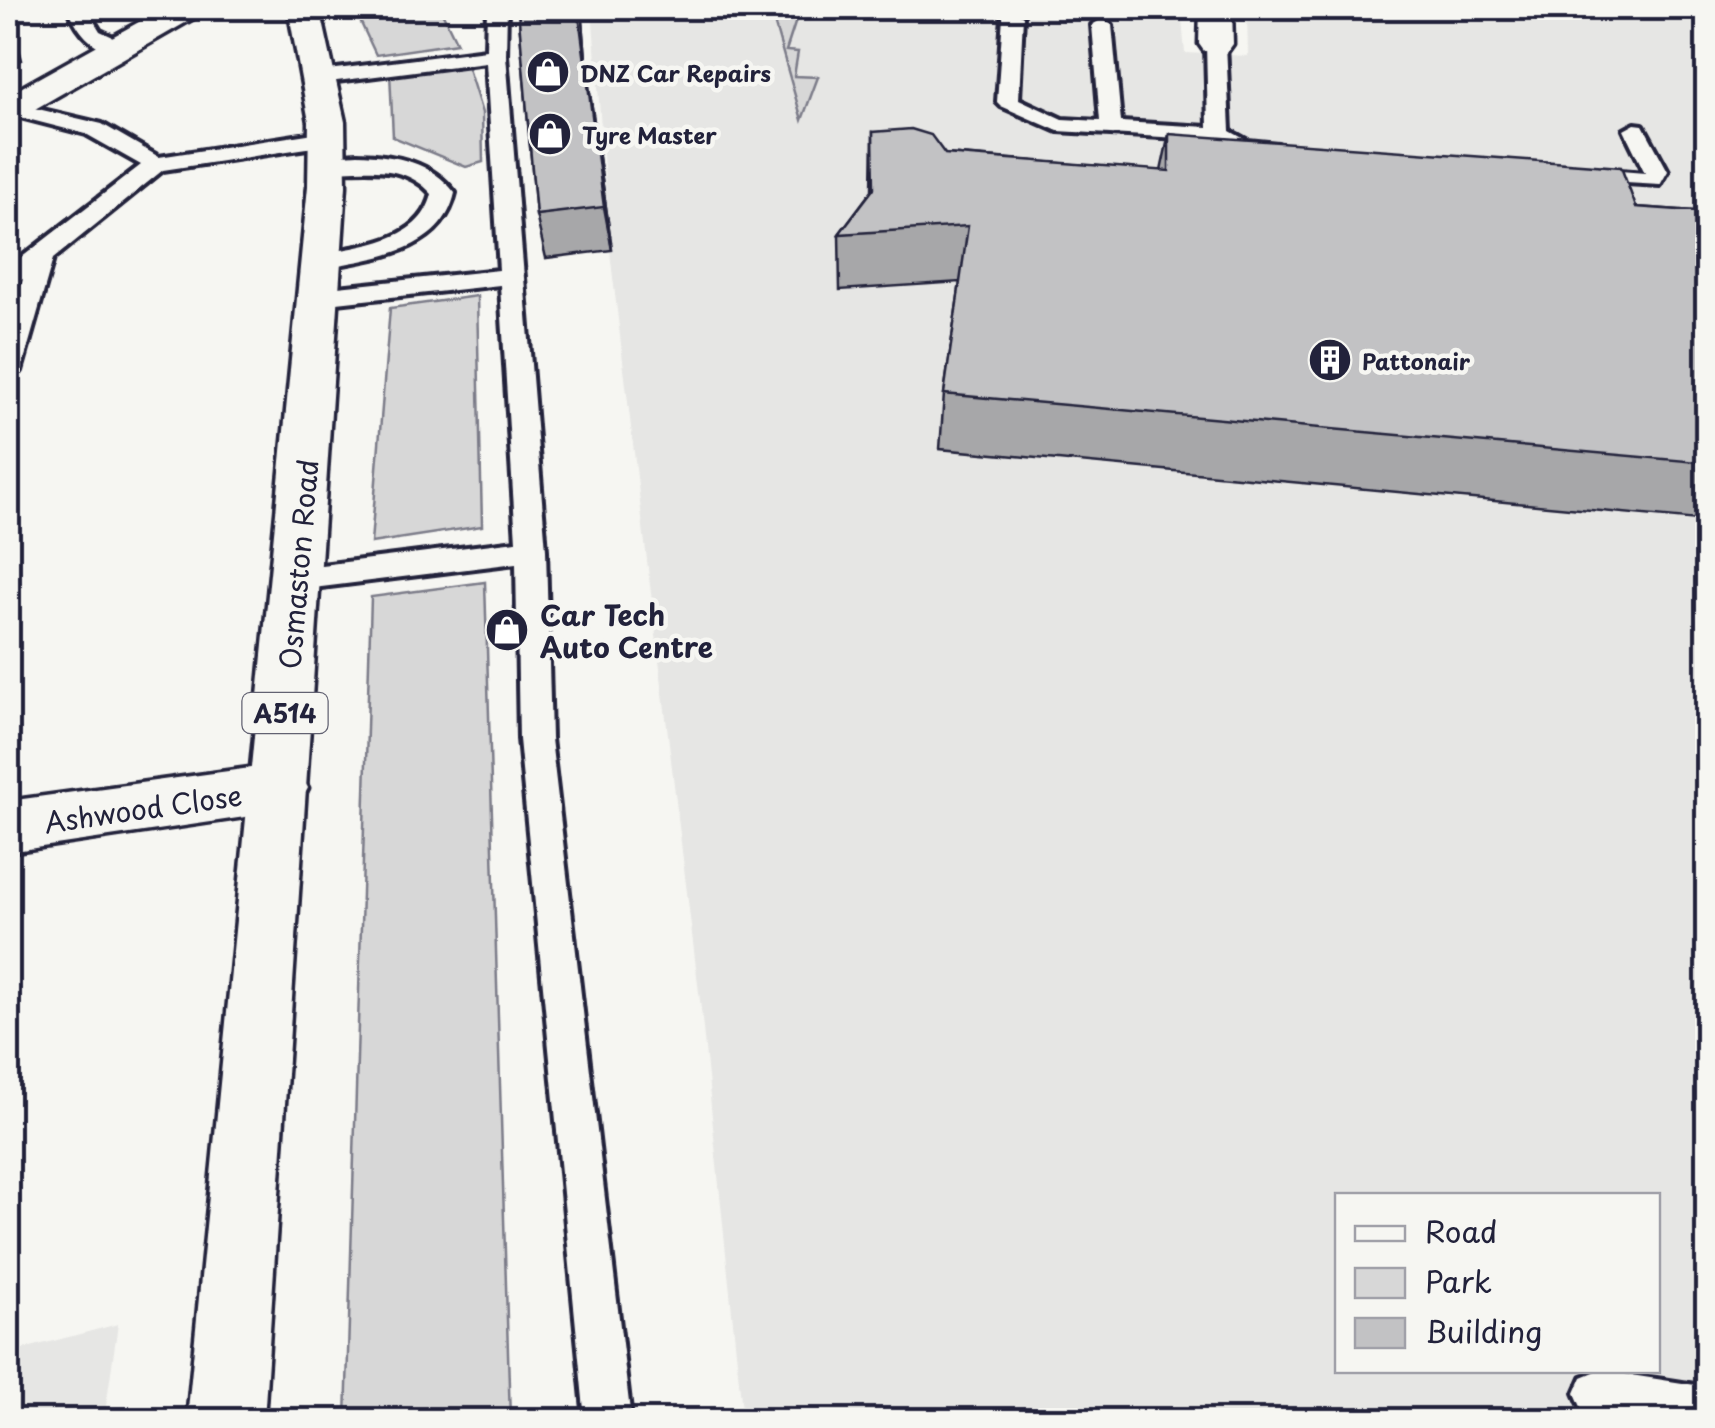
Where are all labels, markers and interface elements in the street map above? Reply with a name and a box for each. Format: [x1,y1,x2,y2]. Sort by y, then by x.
shop icon: DNZ Car Repairs [525,49,571,95]
place label: DNZ Car Repairs [580,56,771,89]
shop icon: Tyre Master [527,111,573,157]
place label: Tyre Master [582,118,717,151]
building icon: Pattonair [1307,337,1353,383]
place label: Pattonair [1362,344,1471,377]
street label: Osmaston Road [267,457,329,671]
place label: Car Tech Auto Centre [540,593,713,668]
shop icon: Car Tech Auto Centre [484,607,530,653]
road number: A514 [242,693,328,733]
street label: Ashwood Close [41,773,245,843]
legend [1335,1193,1660,1373]
text: Road [1425,1208,1498,1253]
text: Park [1425,1258,1492,1303]
text: Building [1425,1308,1542,1353]

